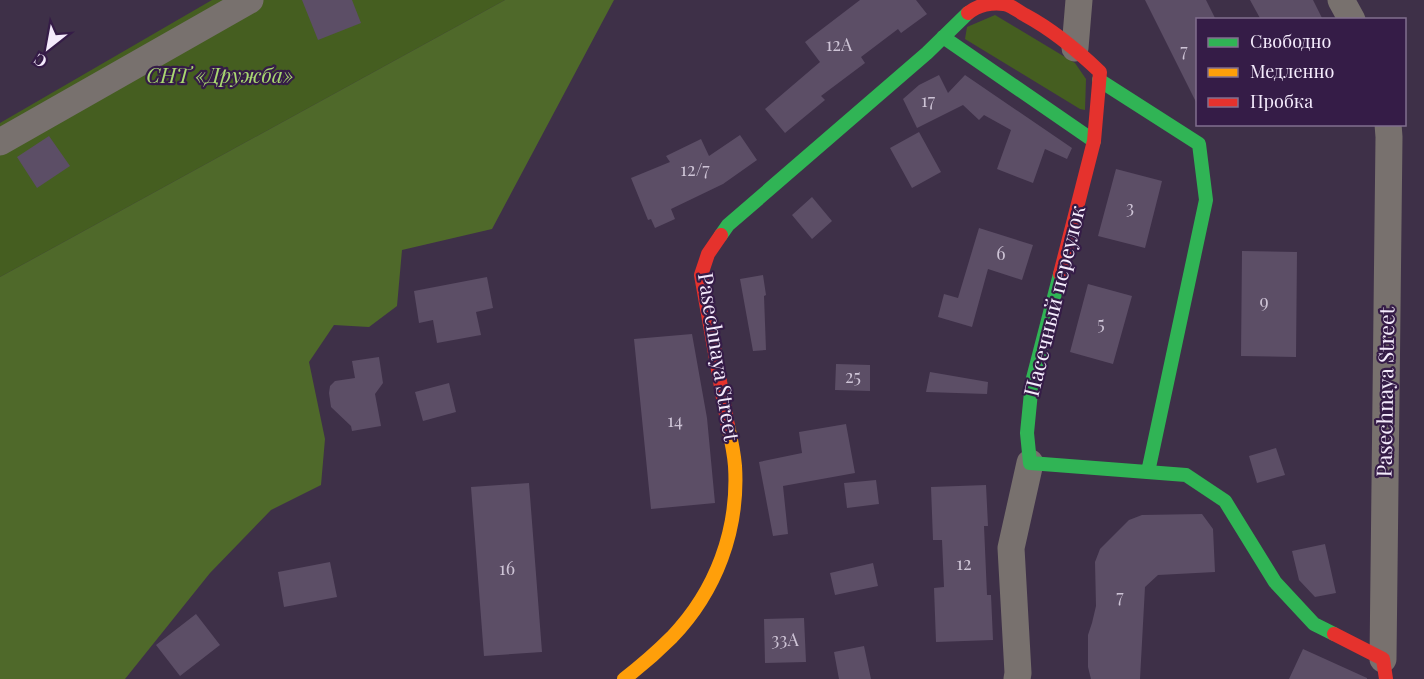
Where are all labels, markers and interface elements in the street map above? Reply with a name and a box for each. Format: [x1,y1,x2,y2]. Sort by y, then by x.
north arrow [18,18,78,78]
legend [1196,18,1406,126]
text: Свободно [1250,29,1331,53]
house number: 12А [826,32,853,56]
house number: 7 [1180,38,1188,62]
text: С [30,49,50,73]
text: Медленно [1250,59,1335,83]
park label: СНТ «Дружба» [146,60,294,88]
house number: 17 [921,88,936,112]
text: Пробка [1250,89,1313,113]
house number: 12/7 [680,157,710,181]
house number: 3 [1126,195,1134,219]
street label: Пасечный переулок [1016,202,1090,399]
house number: 6 [996,241,1006,265]
street label: Pasechnaya Street [693,270,747,444]
house number: 9 [1259,289,1269,313]
street label: Pasechnaya Street [1369,306,1399,477]
house number: 5 [1097,311,1105,335]
house number: 25 [845,364,861,388]
house number: 14 [667,408,683,432]
house number: 12 [956,551,972,575]
house number: 16 [499,556,515,580]
house number: 7 [1116,584,1124,608]
house number: 33А [771,627,799,651]

